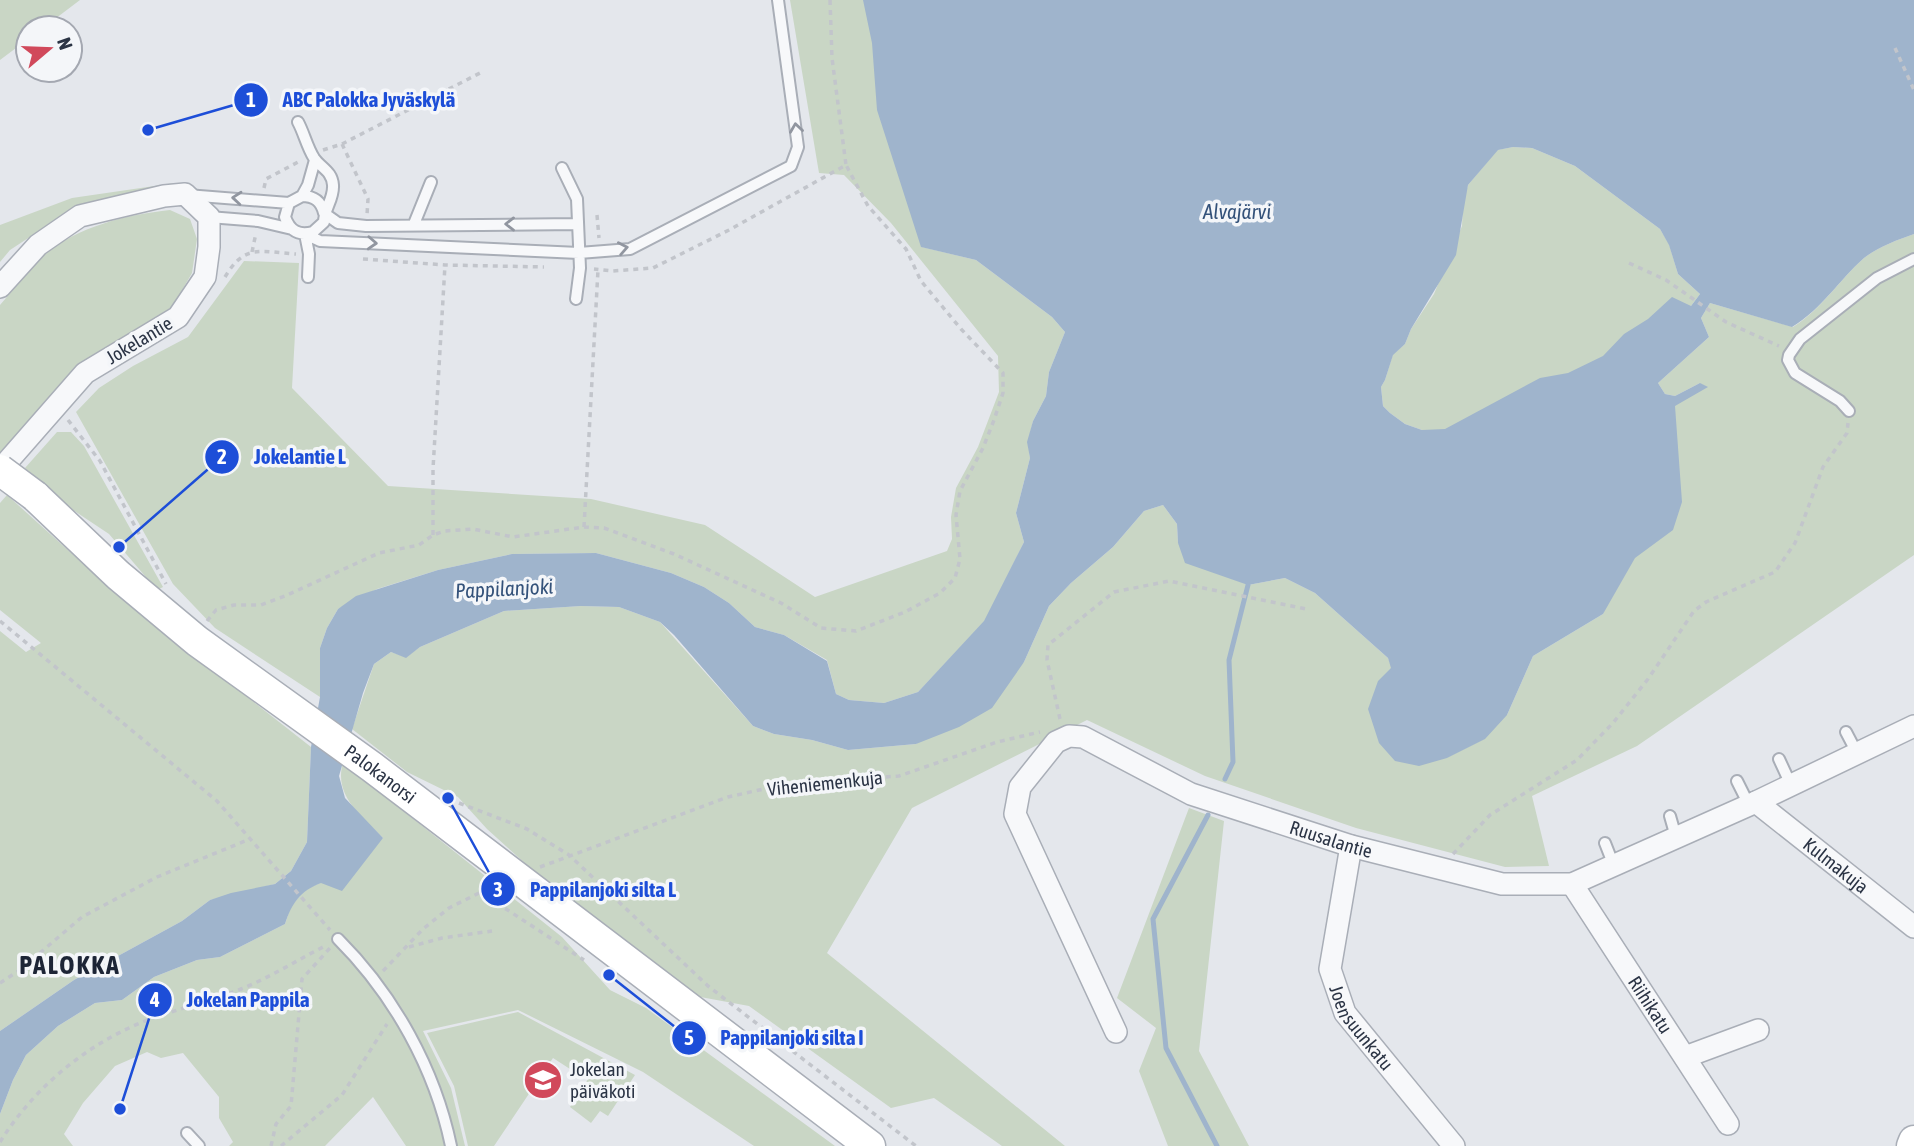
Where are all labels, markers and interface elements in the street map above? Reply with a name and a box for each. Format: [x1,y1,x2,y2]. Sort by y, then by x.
north arrow [14,14,84,84]
text: N [53,35,77,52]
callout: ABC Palokka Jyväskylä [234,79,470,121]
text: 1 [246,87,256,111]
text: ABC Palokka Jyväskylä [282,87,456,111]
one-way arrow [788,122,803,134]
one-way arrow [231,191,242,206]
water label: Alvajärvi [1202,199,1271,223]
one-way arrow [504,216,514,232]
one-way arrow [367,236,378,251]
one-way arrow [617,242,629,257]
street label: Jokelantie [102,312,176,368]
callout: Jokelantie L [205,436,360,478]
text: 2 [217,444,227,468]
text: Jokelantie L [253,444,346,468]
water label: Pappilanjoki [454,573,554,603]
street label: Palokanorsi [340,740,421,808]
street label: Viheniemenkuja [766,766,884,800]
street label: Ruusalantie [1287,816,1375,862]
street label: Kulmakuja [1799,833,1873,898]
callout: Pappilanjoki silta L [481,868,690,910]
text: 3 [493,877,503,901]
text: Pappilanjoki silta L [530,877,676,901]
district label: PALOKKA [19,950,121,980]
street label: Riihikatu [1624,972,1677,1037]
callout: Jokelan Pappila [138,979,324,1021]
street label: Joensuunkatu [1325,982,1398,1074]
text: 4 [149,987,160,1011]
text: Jokelan Pappila [185,987,310,1011]
callout: Pappilanjoki silta I [672,1017,878,1059]
text: 5 [684,1025,694,1049]
text: Pappilanjoki silta I [720,1025,864,1049]
place label: Jokelan päiväkoti [570,1058,635,1102]
school or university icon: Jokelan päiväkoti [522,1059,564,1101]

